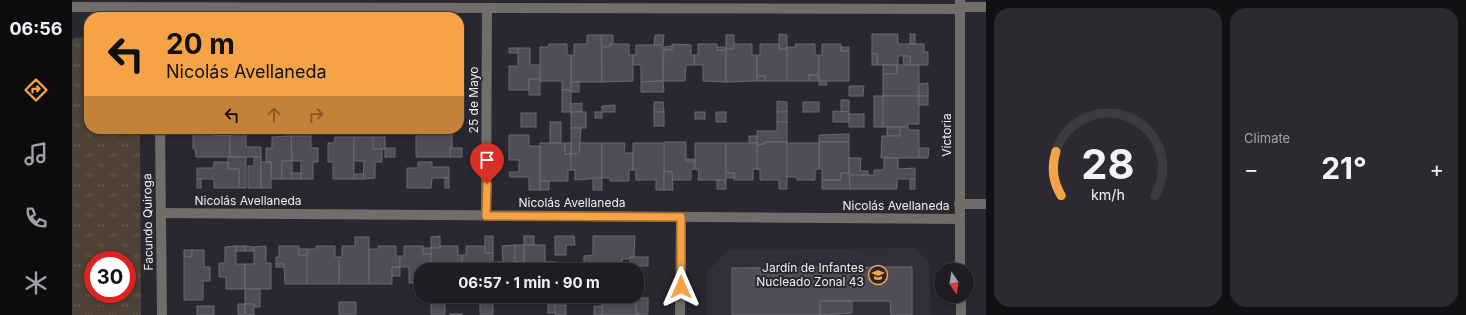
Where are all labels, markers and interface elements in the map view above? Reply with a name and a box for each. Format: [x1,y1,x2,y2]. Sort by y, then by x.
text: 06:56 [9,18,63,39]
text: 20 m [166,27,235,61]
icon: left [100,28,152,80]
text: Nicolás Avellaneda [166,61,327,82]
street label: 25 de Mayo [466,67,481,133]
icon: directions [22,76,50,104]
icon: left [221,104,243,126]
icon: ahead [263,104,285,126]
icon: right [305,104,327,126]
street label: Victoria [939,113,954,157]
text: Climate [1244,130,1290,146]
text: 28 [1081,138,1135,188]
icon: music [22,140,50,168]
pin [470,143,504,184]
icon: arrive [476,149,498,171]
text: 21° [1321,150,1367,186]
text: − [1244,156,1259,182]
text: + [1429,156,1444,182]
street label: Facundo Quiroga [139,173,156,271]
text: km/h [1091,185,1125,202]
street label: Nicolás Avellaneda [194,193,302,208]
street label: Nicolás Avellaneda [518,195,626,210]
street label: Nicolás Avellaneda [842,198,950,213]
icon: phone [22,204,50,232]
speed limit sign: 30 [84,251,136,303]
place label: Jardín de Infantes Nucleado Zonal 43 [756,260,864,289]
north arrow [934,263,974,303]
map controls [934,263,974,303]
school or university icon: Jardín de Infantes Nucleado Zonal 43 [867,264,889,286]
position arrow [660,266,702,308]
icon: climate [22,269,50,297]
text: 06:57 · 1 min · 90 m [458,273,600,292]

